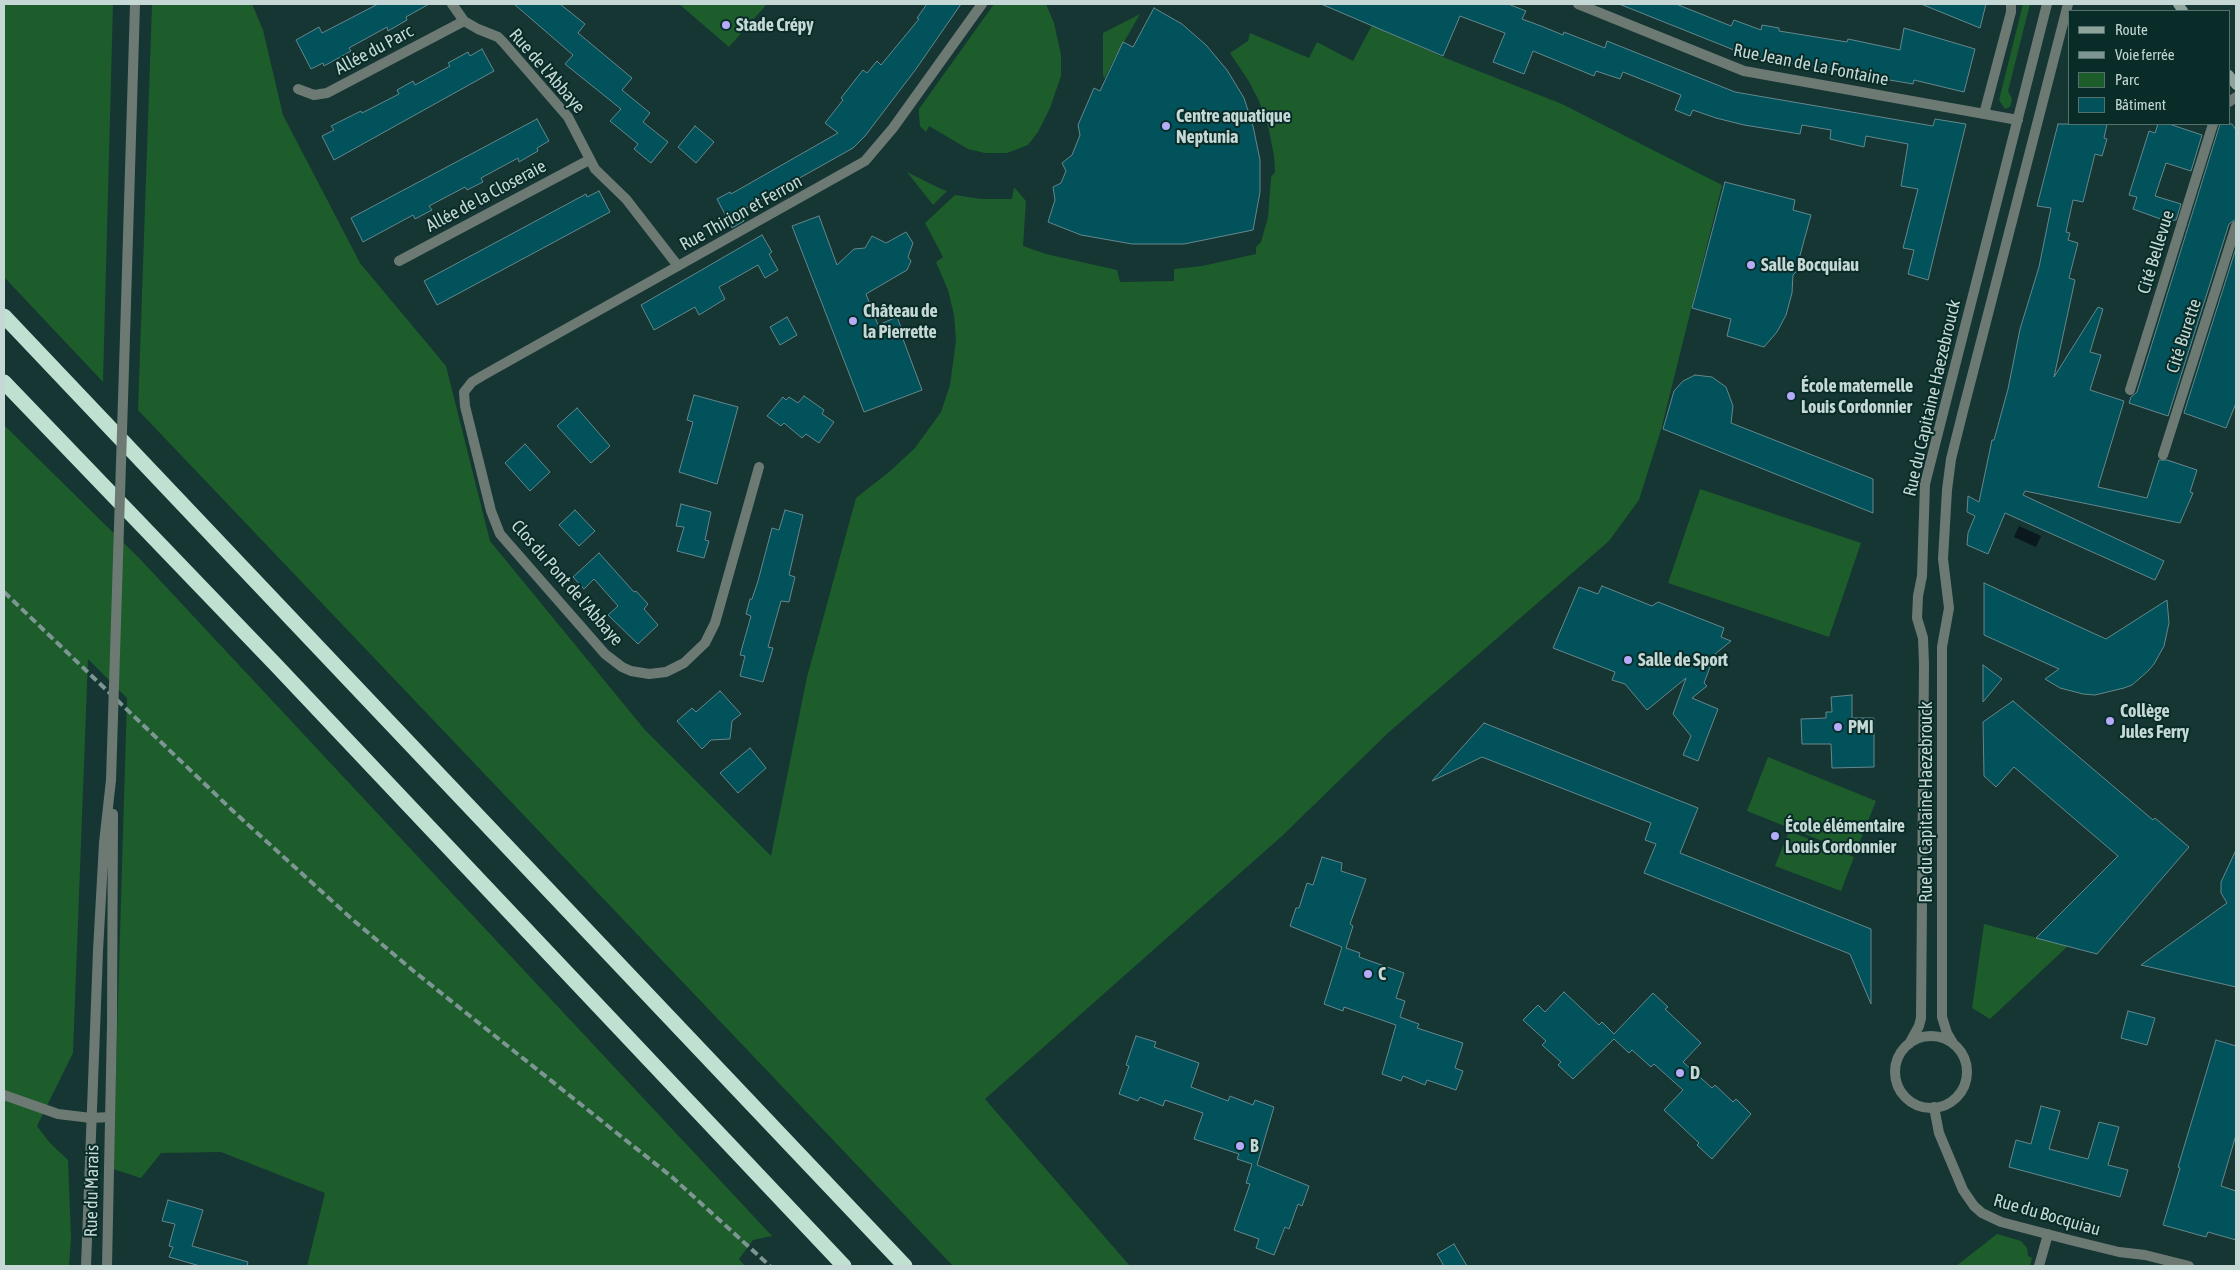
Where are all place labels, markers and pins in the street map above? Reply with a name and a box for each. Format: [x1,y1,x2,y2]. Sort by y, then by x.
place label: Stade Crépy [736,14,814,36]
marker: Stade Crépy [720,19,732,31]
place label: Centre aquatique Neptunia [1176,105,1291,148]
marker: Centre aquatique Neptunia [1160,120,1172,132]
place label: Salle Bocquiau [1761,254,1859,276]
marker: Salle Bocquiau [1745,259,1757,271]
place label: Château de la Pierrette [863,300,938,342]
marker: Château de la Pierrette [847,315,859,327]
place label: École maternelle Louis Cordonnier [1801,375,1913,418]
marker: École maternelle Louis Cordonnier [1785,390,1797,402]
place label: Salle de Sport [1638,649,1728,671]
marker: Salle de Sport [1622,654,1634,666]
place label: Collège Jules Ferry [2120,700,2189,742]
marker: Collège Jules Ferry [2104,715,2116,727]
place label: PMI [1848,716,1873,738]
marker: PMI [1832,721,1844,733]
place label: École élémentaire Louis Cordonnier [1785,815,1905,858]
marker: École élémentaire Louis Cordonnier [1769,830,1781,842]
place label: C [1378,963,1386,985]
marker: C [1362,968,1374,980]
place label: D [1690,1062,1700,1084]
marker: D [1674,1067,1686,1079]
place label: B [1250,1135,1259,1157]
marker: B [1234,1140,1246,1152]

